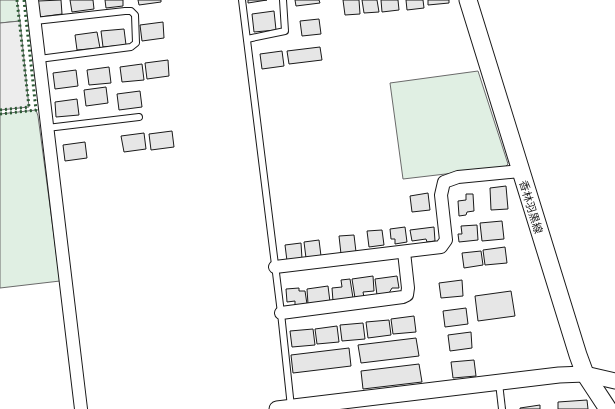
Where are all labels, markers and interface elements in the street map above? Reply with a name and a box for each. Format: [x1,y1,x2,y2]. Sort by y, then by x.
street label: 香林羽黒線 [516,179,546,235]

